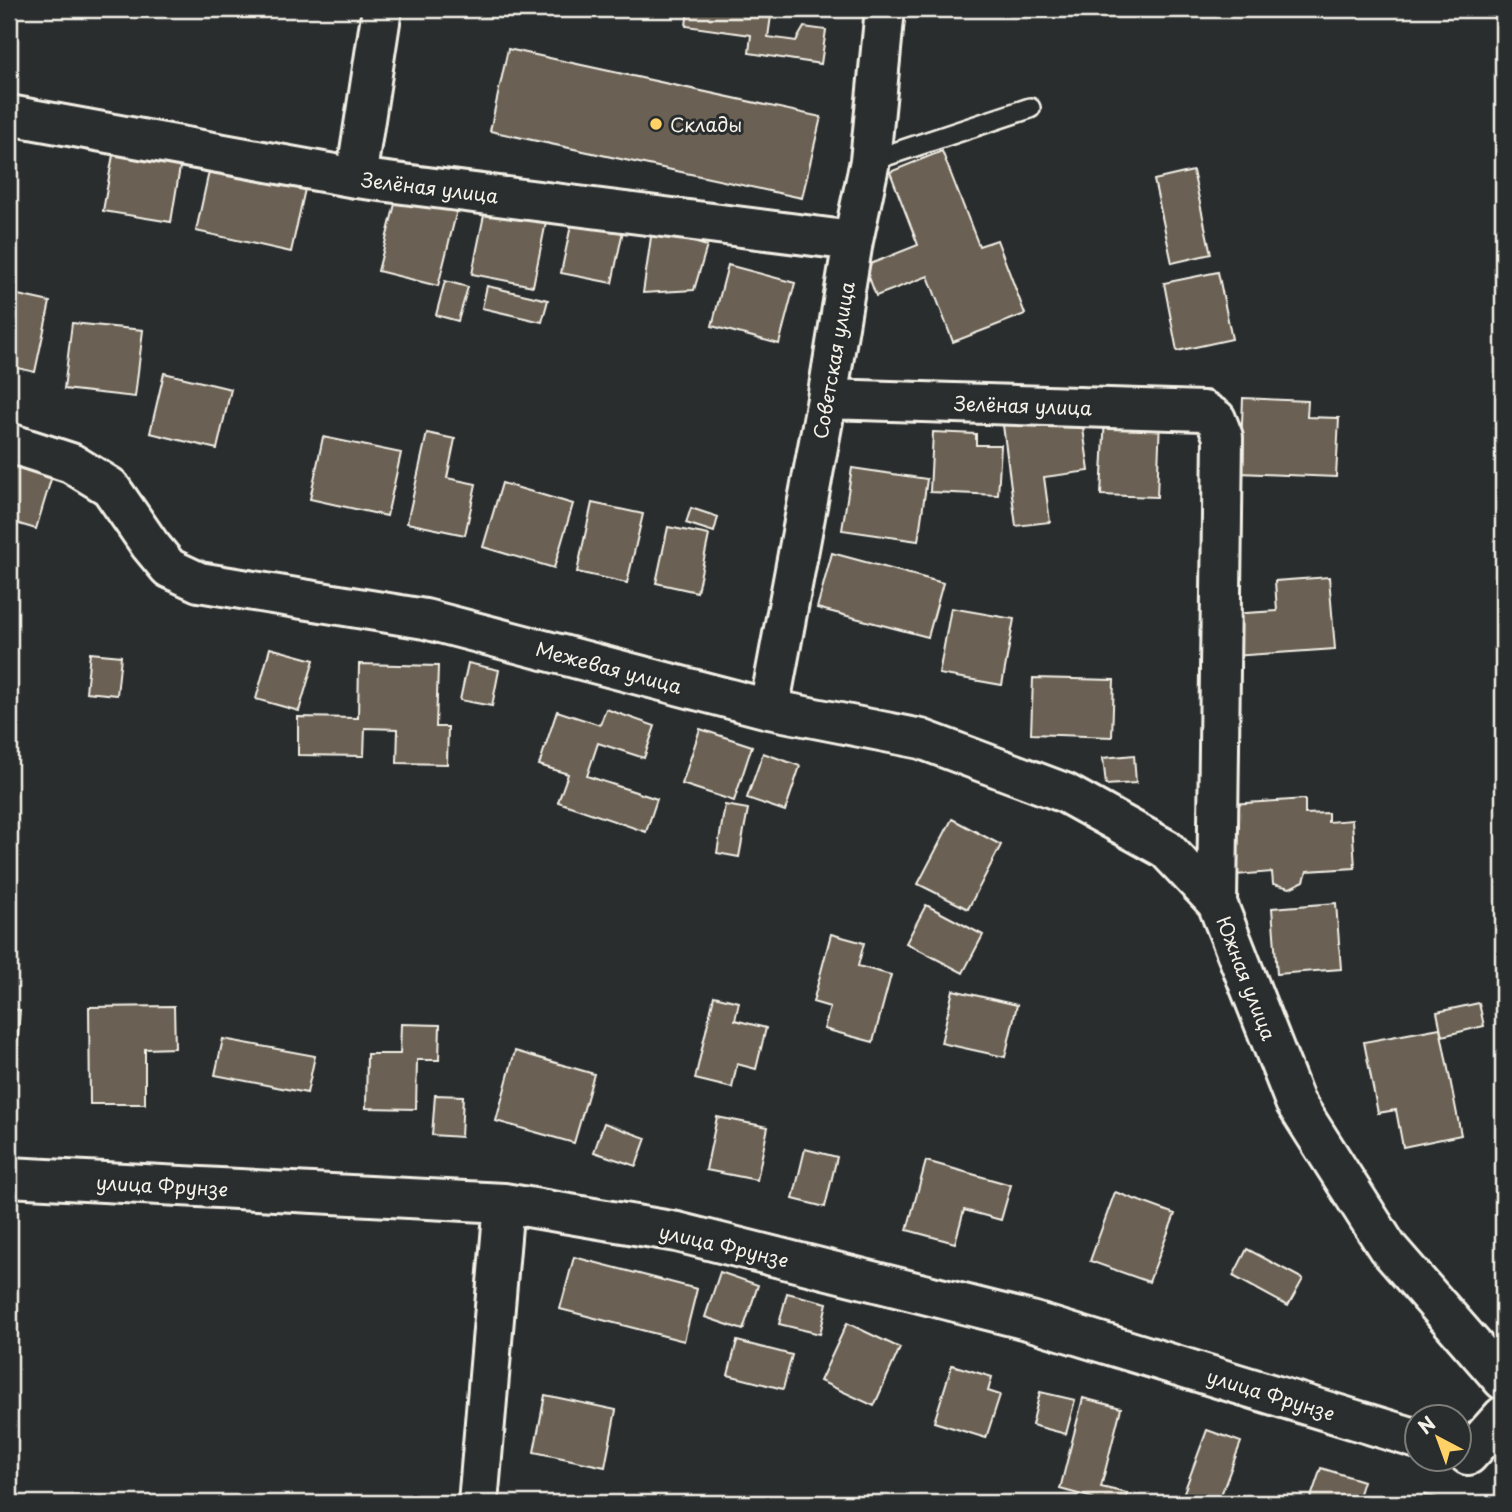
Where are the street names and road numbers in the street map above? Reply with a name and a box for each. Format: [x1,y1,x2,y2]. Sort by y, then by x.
street label: Зелёная улица [360,165,500,209]
street label: Советская улица [805,279,861,441]
street label: Зелёная улица [954,389,1092,421]
street label: Межевая улица [533,634,685,700]
street label: Южная улица [1211,912,1283,1044]
street label: улица Фрунзе [95,1168,229,1202]
street label: улица Фрунзе [657,1217,791,1273]
street label: улица Фрунзе [1204,1361,1338,1427]

